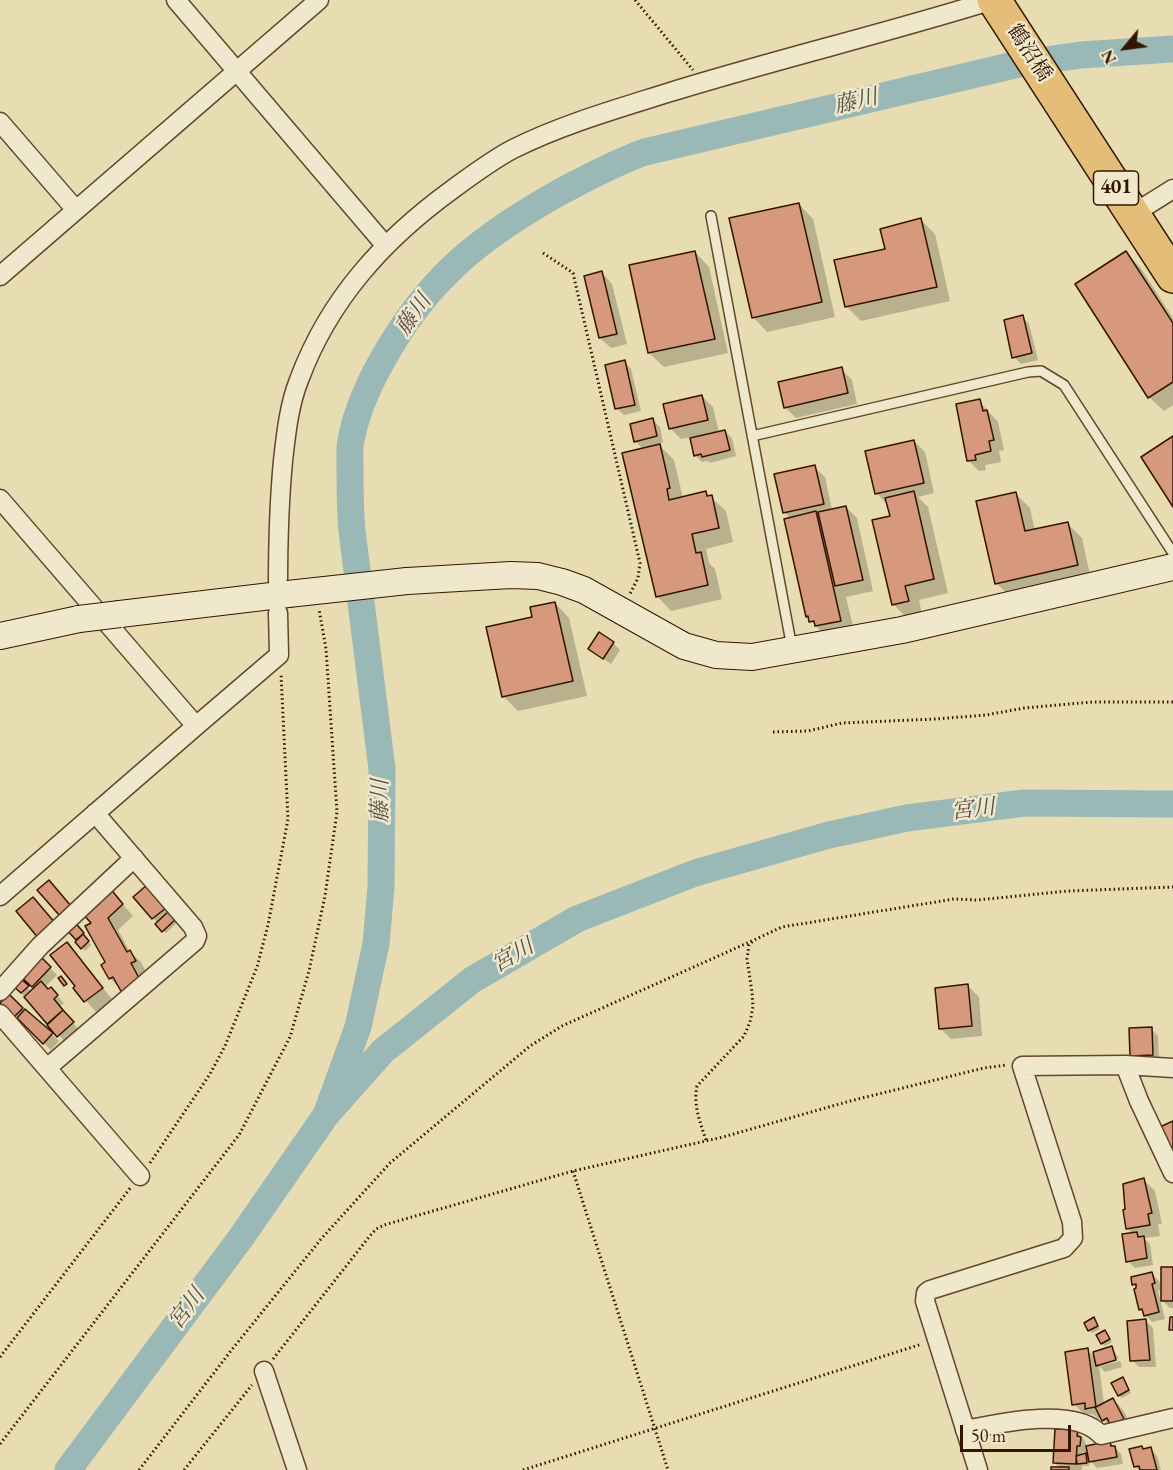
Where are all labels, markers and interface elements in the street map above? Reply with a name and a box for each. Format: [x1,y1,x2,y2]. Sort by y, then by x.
north arrow [1095,18,1155,78]
street label: 鶴沼橋 [1001,20,1057,86]
text: N [1096,46,1121,68]
water label: 藤川 [832,84,880,120]
road number: 401 [1094,171,1138,205]
water label: 藤川 [391,289,437,341]
water label: 藤川 [368,779,394,823]
water label: 宮川 [950,794,996,826]
water label: 宮川 [487,934,539,978]
water label: 宮川 [163,1283,211,1335]
scale bar [963,1413,1074,1451]
text: 50 m [971,1424,1006,1447]

